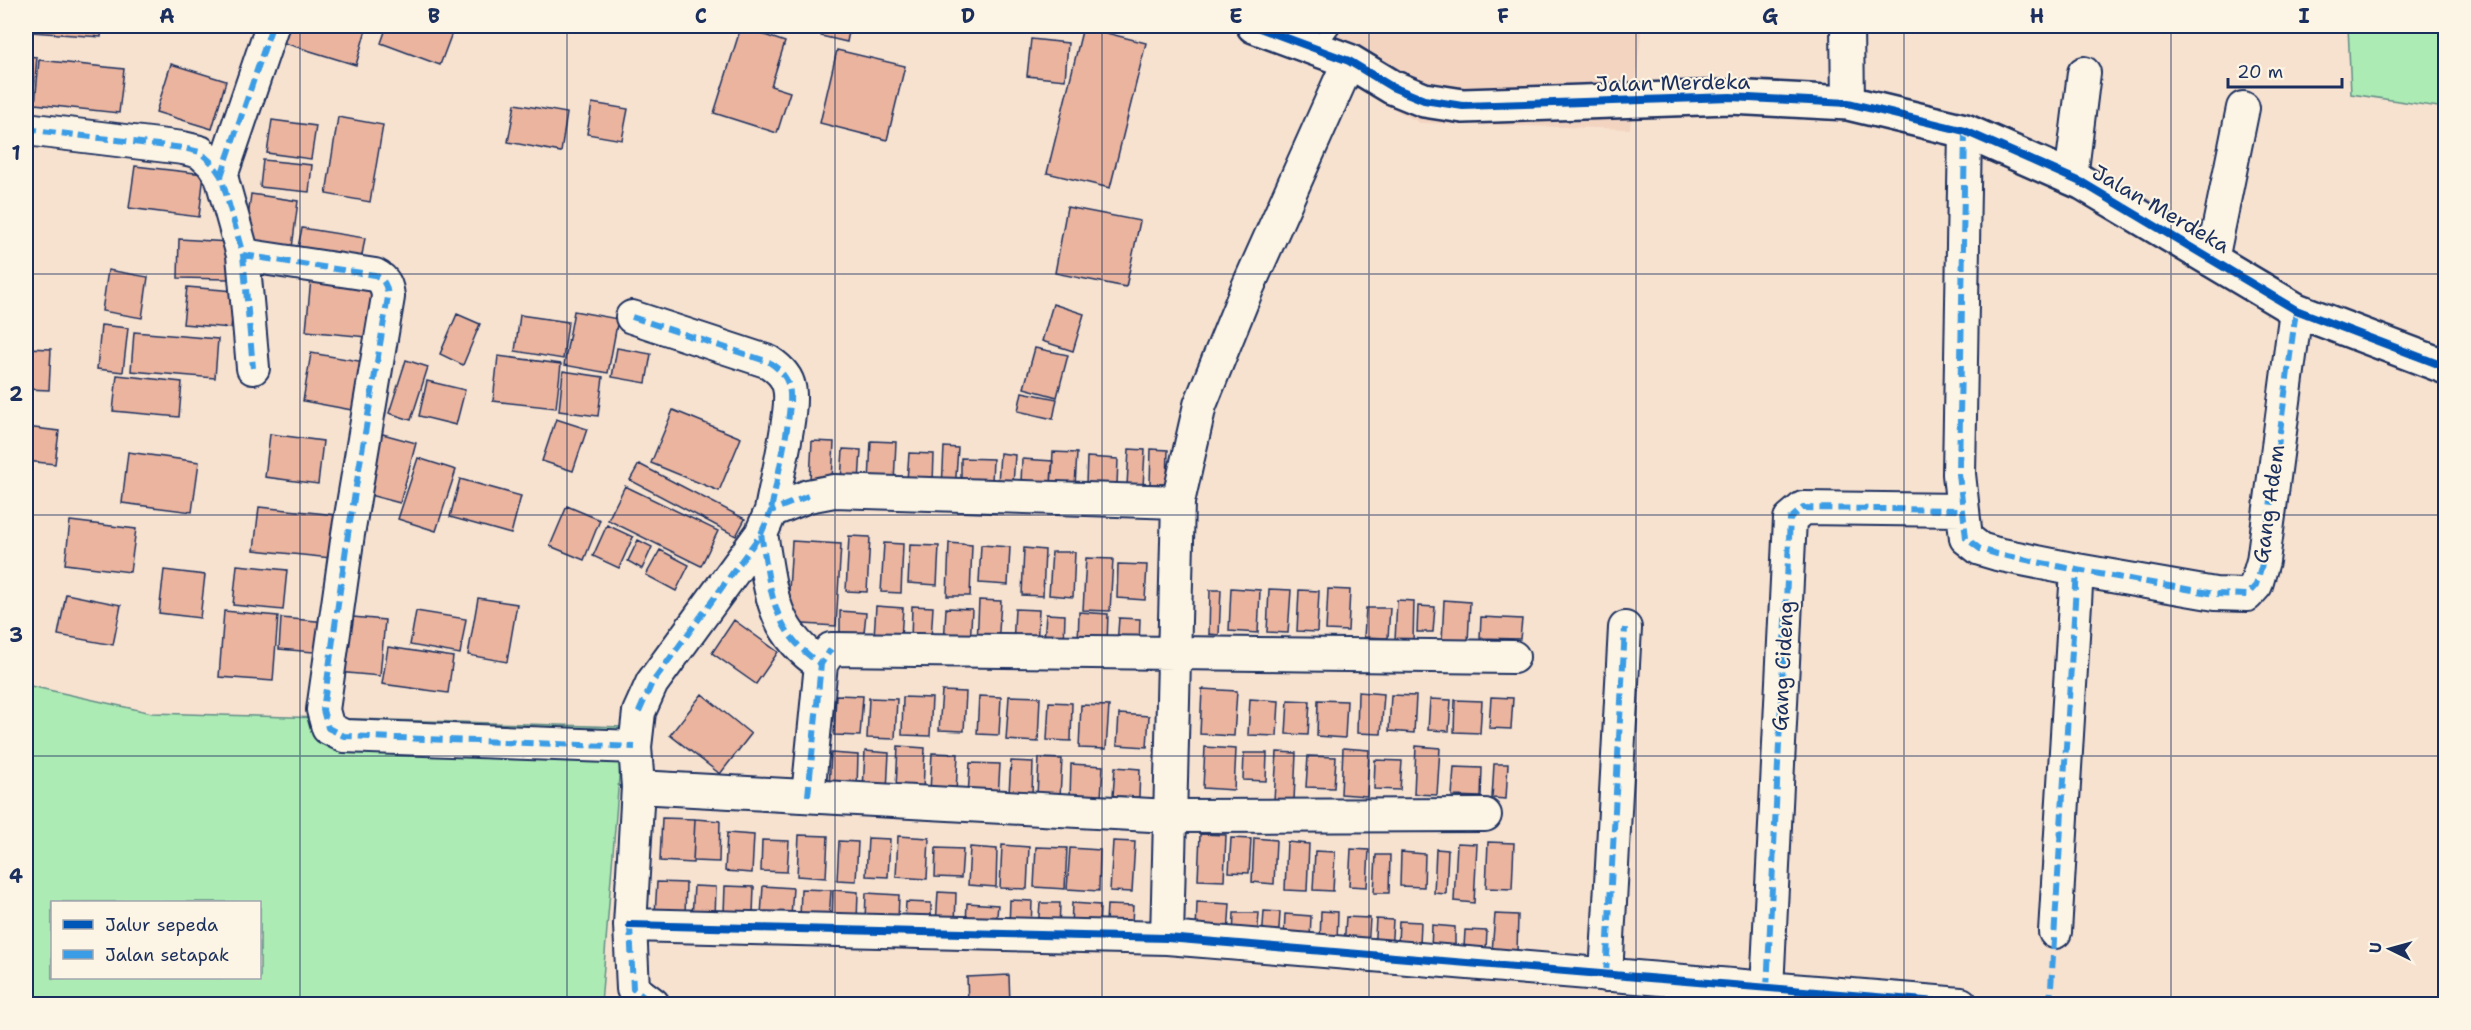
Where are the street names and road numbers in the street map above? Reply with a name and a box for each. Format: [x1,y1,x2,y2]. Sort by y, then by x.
street label: Jalan Merdeka [1595,68,1751,98]
street label: Jalan Merdeka [2087,158,2235,260]
street label: Gang Adem [2247,443,2291,565]
street label: Gang Cideng [1766,600,1800,732]

